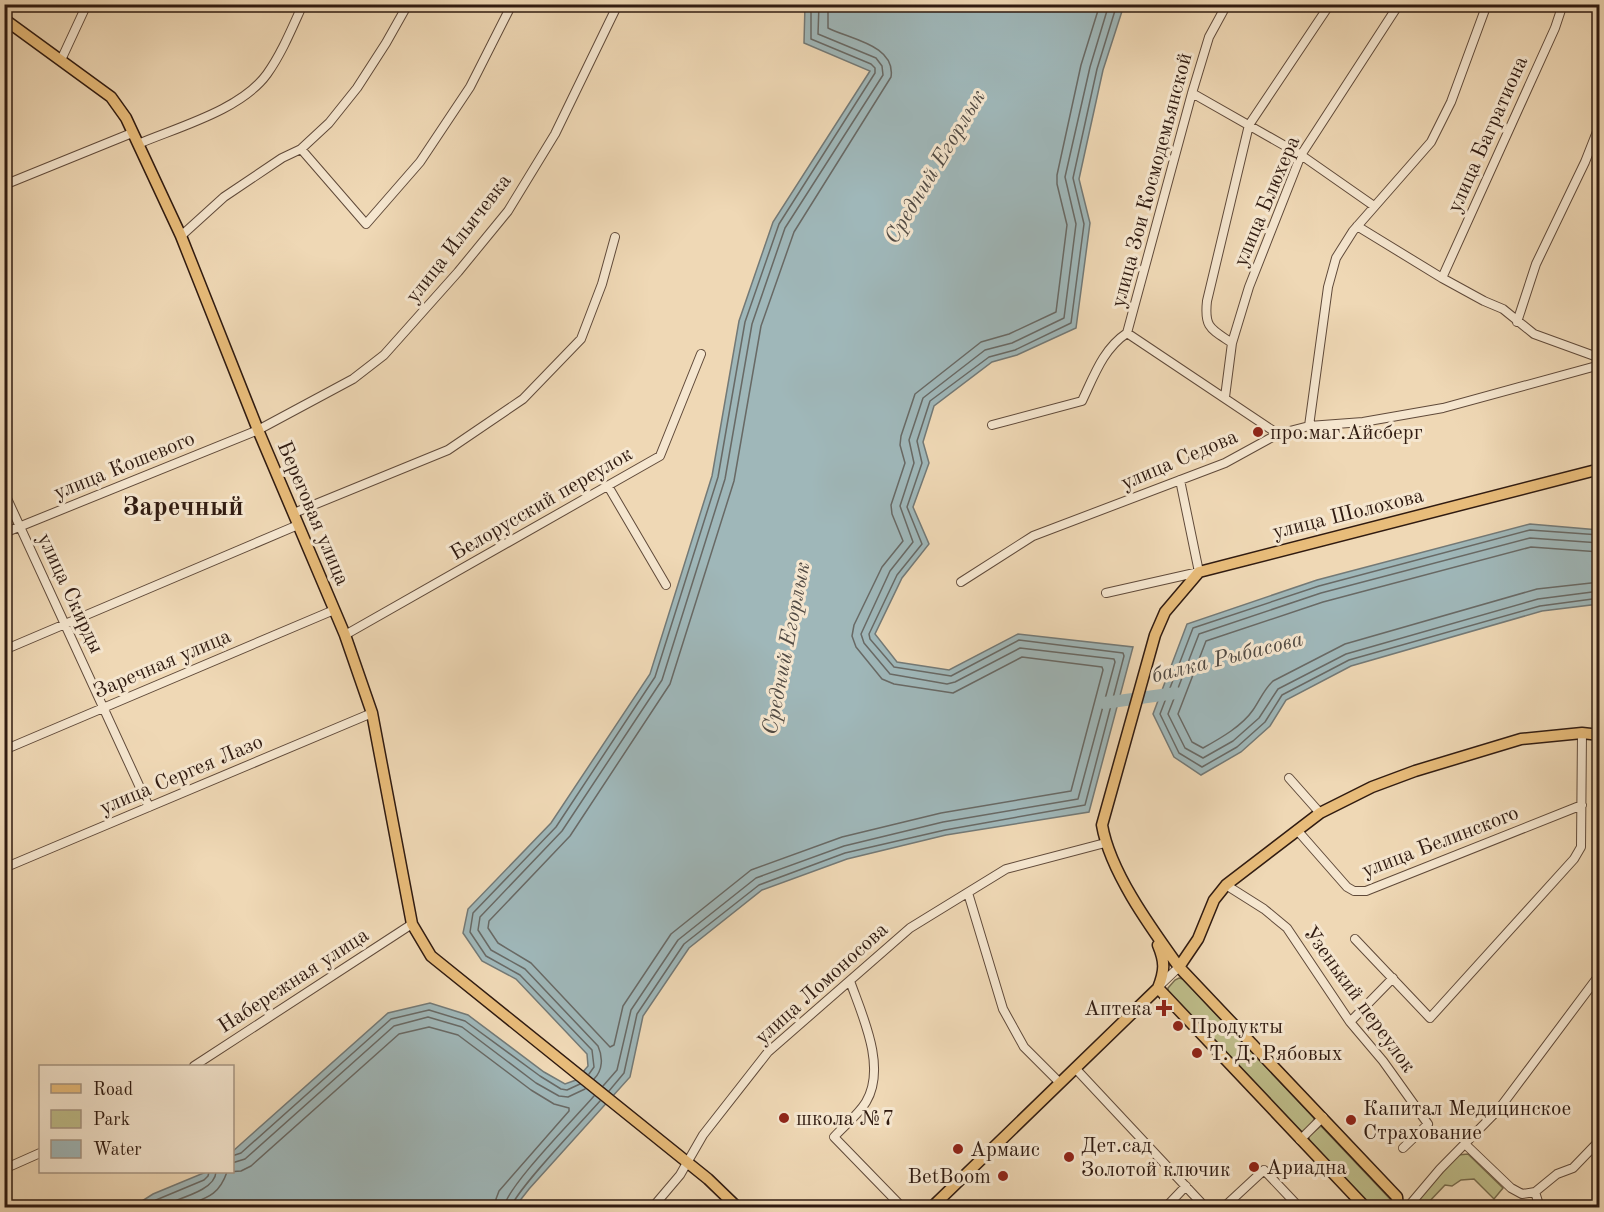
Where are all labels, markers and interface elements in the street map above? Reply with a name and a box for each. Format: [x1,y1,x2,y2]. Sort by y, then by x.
street label: улица Зои Космодемьянской [1108,51,1197,310]
street label: улица Багратиона [1444,53,1532,216]
water label: Средний Егорлык [881,86,990,248]
street label: улица Блюхера [1230,133,1304,270]
street label: улица Ильичевка [402,170,516,307]
place label: про.маг.Айсберг [1270,423,1423,444]
marker: про.маг.Айсберг [1251,425,1265,439]
street label: улица Седова [1118,426,1241,494]
street label: улица Кошевого [51,429,198,504]
street label: Береговая улица [273,438,352,589]
street label: Белорусский переулок [447,443,637,565]
street label: улица Шолохова [1271,486,1426,543]
district label: Заречный [122,494,244,521]
street label: улица Скирды [33,530,107,657]
water label: Средний Егорлык [759,560,815,737]
street label: Заречная улица [91,626,234,703]
water label: балка Рыбасова [1149,628,1306,687]
street label: улица Сергея Лазо [97,732,266,819]
street label: улица Белинского [1359,803,1522,882]
street label: улица Ломоносова [752,919,893,1049]
street label: Узенький переулок [1299,923,1419,1077]
street label: Набережная улица [215,925,373,1038]
place label: Аптека [1084,999,1152,1020]
marker: Аптека [1157,1001,1171,1015]
place label: Продукты [1190,1017,1283,1038]
marker: Продукты [1171,1019,1185,1033]
place label: Т. Д. Рябовых [1209,1044,1343,1065]
marker: Т. Д. Рябовых [1190,1046,1204,1060]
legend [39,1065,234,1173]
text: Road [93,1081,133,1099]
place label: Капитал Медицинское Страхование [1363,1099,1571,1144]
place label: школа №7 [796,1109,894,1130]
text: Park [93,1111,130,1129]
marker: школа №7 [777,1111,791,1125]
marker: Капитал Медицинское Страхование [1344,1113,1358,1127]
place label: Дет.сад Золотой ключик [1081,1136,1231,1181]
place label: Армаис [970,1140,1040,1161]
text: Water [93,1141,142,1159]
marker: Армаис [951,1142,965,1156]
marker: Дет.сад Золотой ключик [1062,1150,1076,1164]
place label: Ариадна [1266,1158,1347,1179]
marker: Ариадна [1247,1160,1261,1174]
place label: BetBoom [908,1167,991,1188]
marker: BetBoom [996,1169,1010,1183]

